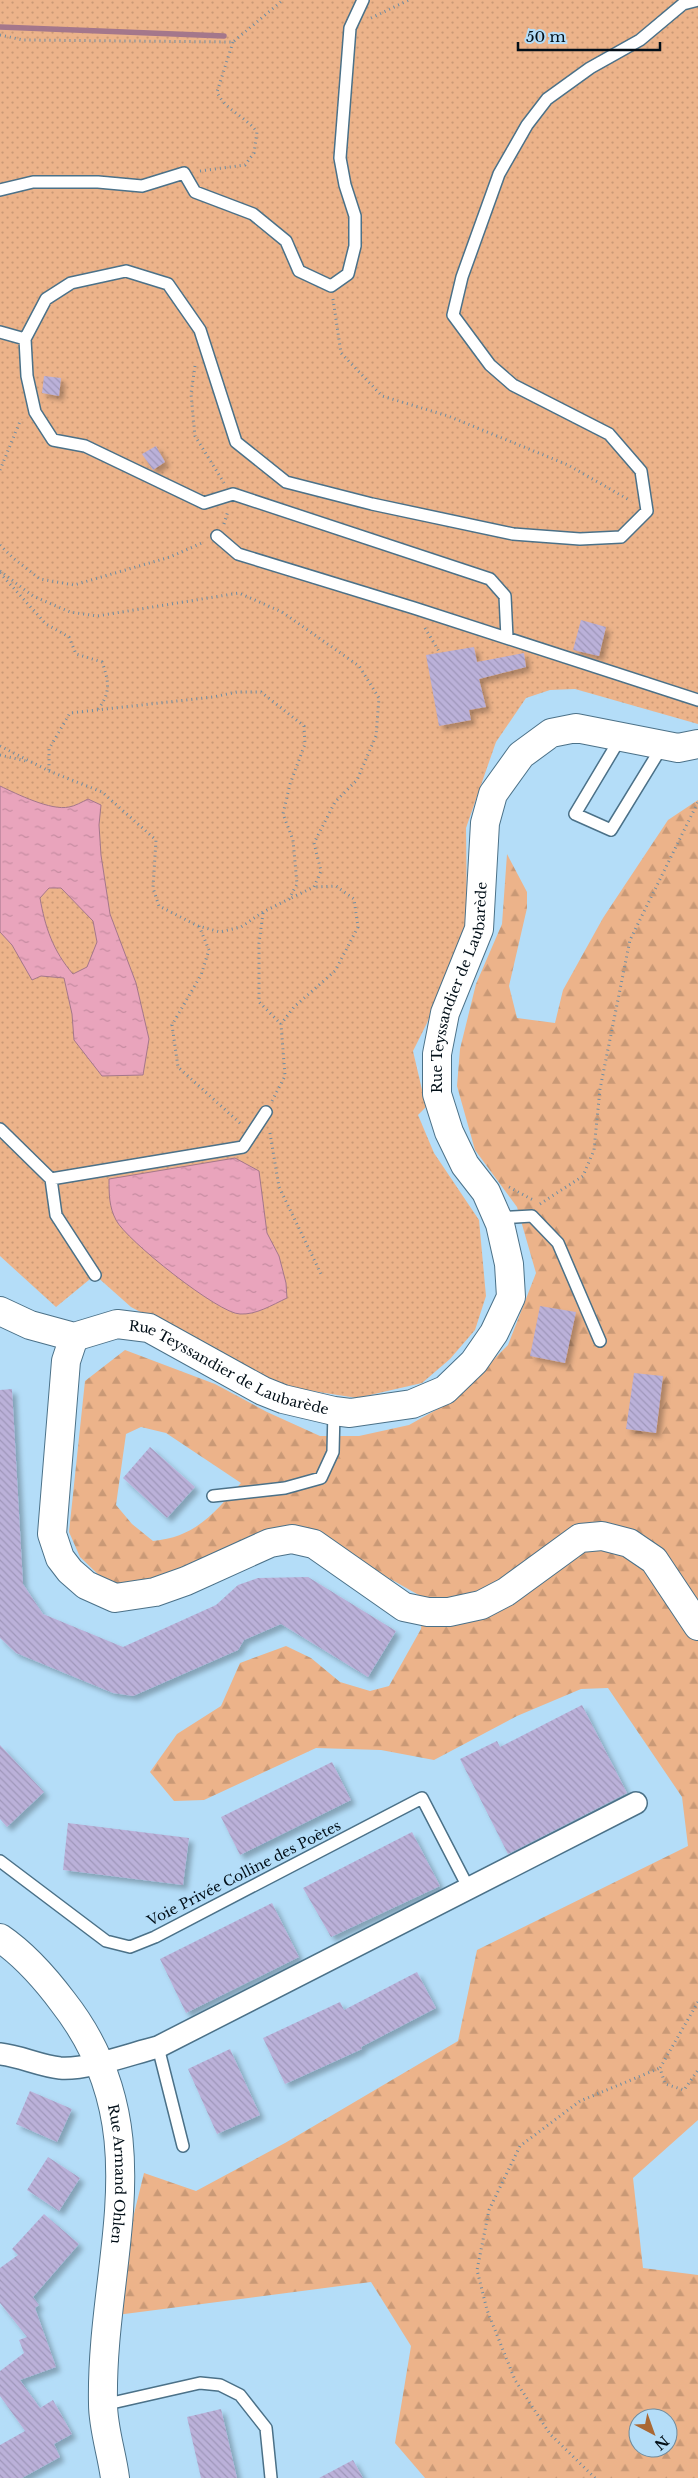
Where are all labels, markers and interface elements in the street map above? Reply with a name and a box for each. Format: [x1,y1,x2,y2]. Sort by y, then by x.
scale bar [518,20,660,52]
text: 50 m [526,27,566,46]
street label: Rue Teyssandier de Laubarède [428,881,491,1093]
street label: Rue Teyssandier de Laubarède [128,1317,331,1418]
street label: Voie Privée Colline des Poètes [143,1816,344,1930]
street label: Rue Armand Ohlen [104,2102,129,2245]
north arrow [628,2408,678,2458]
text: N [651,2432,672,2454]

